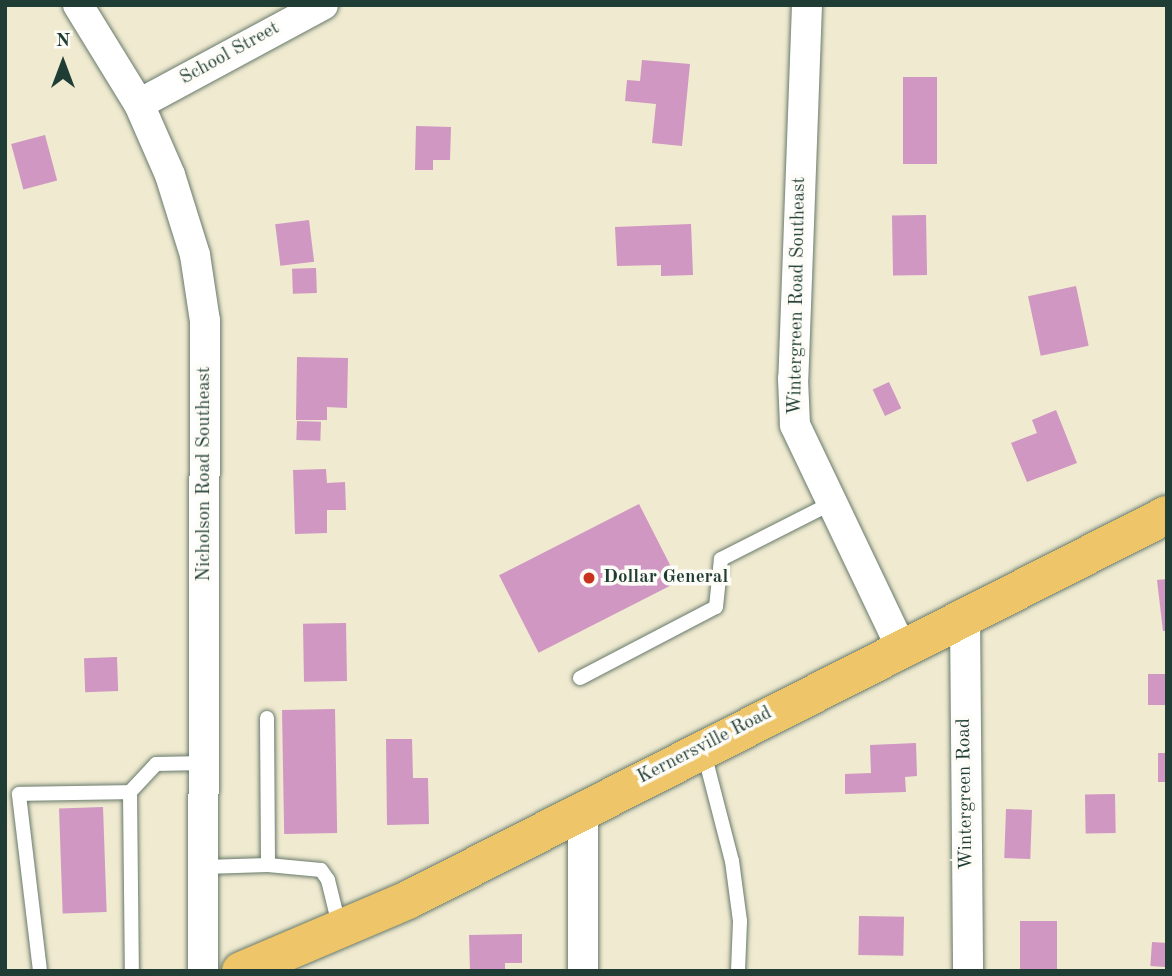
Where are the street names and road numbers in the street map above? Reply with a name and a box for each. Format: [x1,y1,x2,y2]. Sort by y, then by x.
street label: School Street [176,17,284,91]
street label: Wintergreen Road Southeast [785,177,811,415]
street label: Nicholson Road Southeast [194,366,216,582]
street label: Kernersville Road [634,702,776,790]
street label: Wintergreen Road [953,718,979,870]

